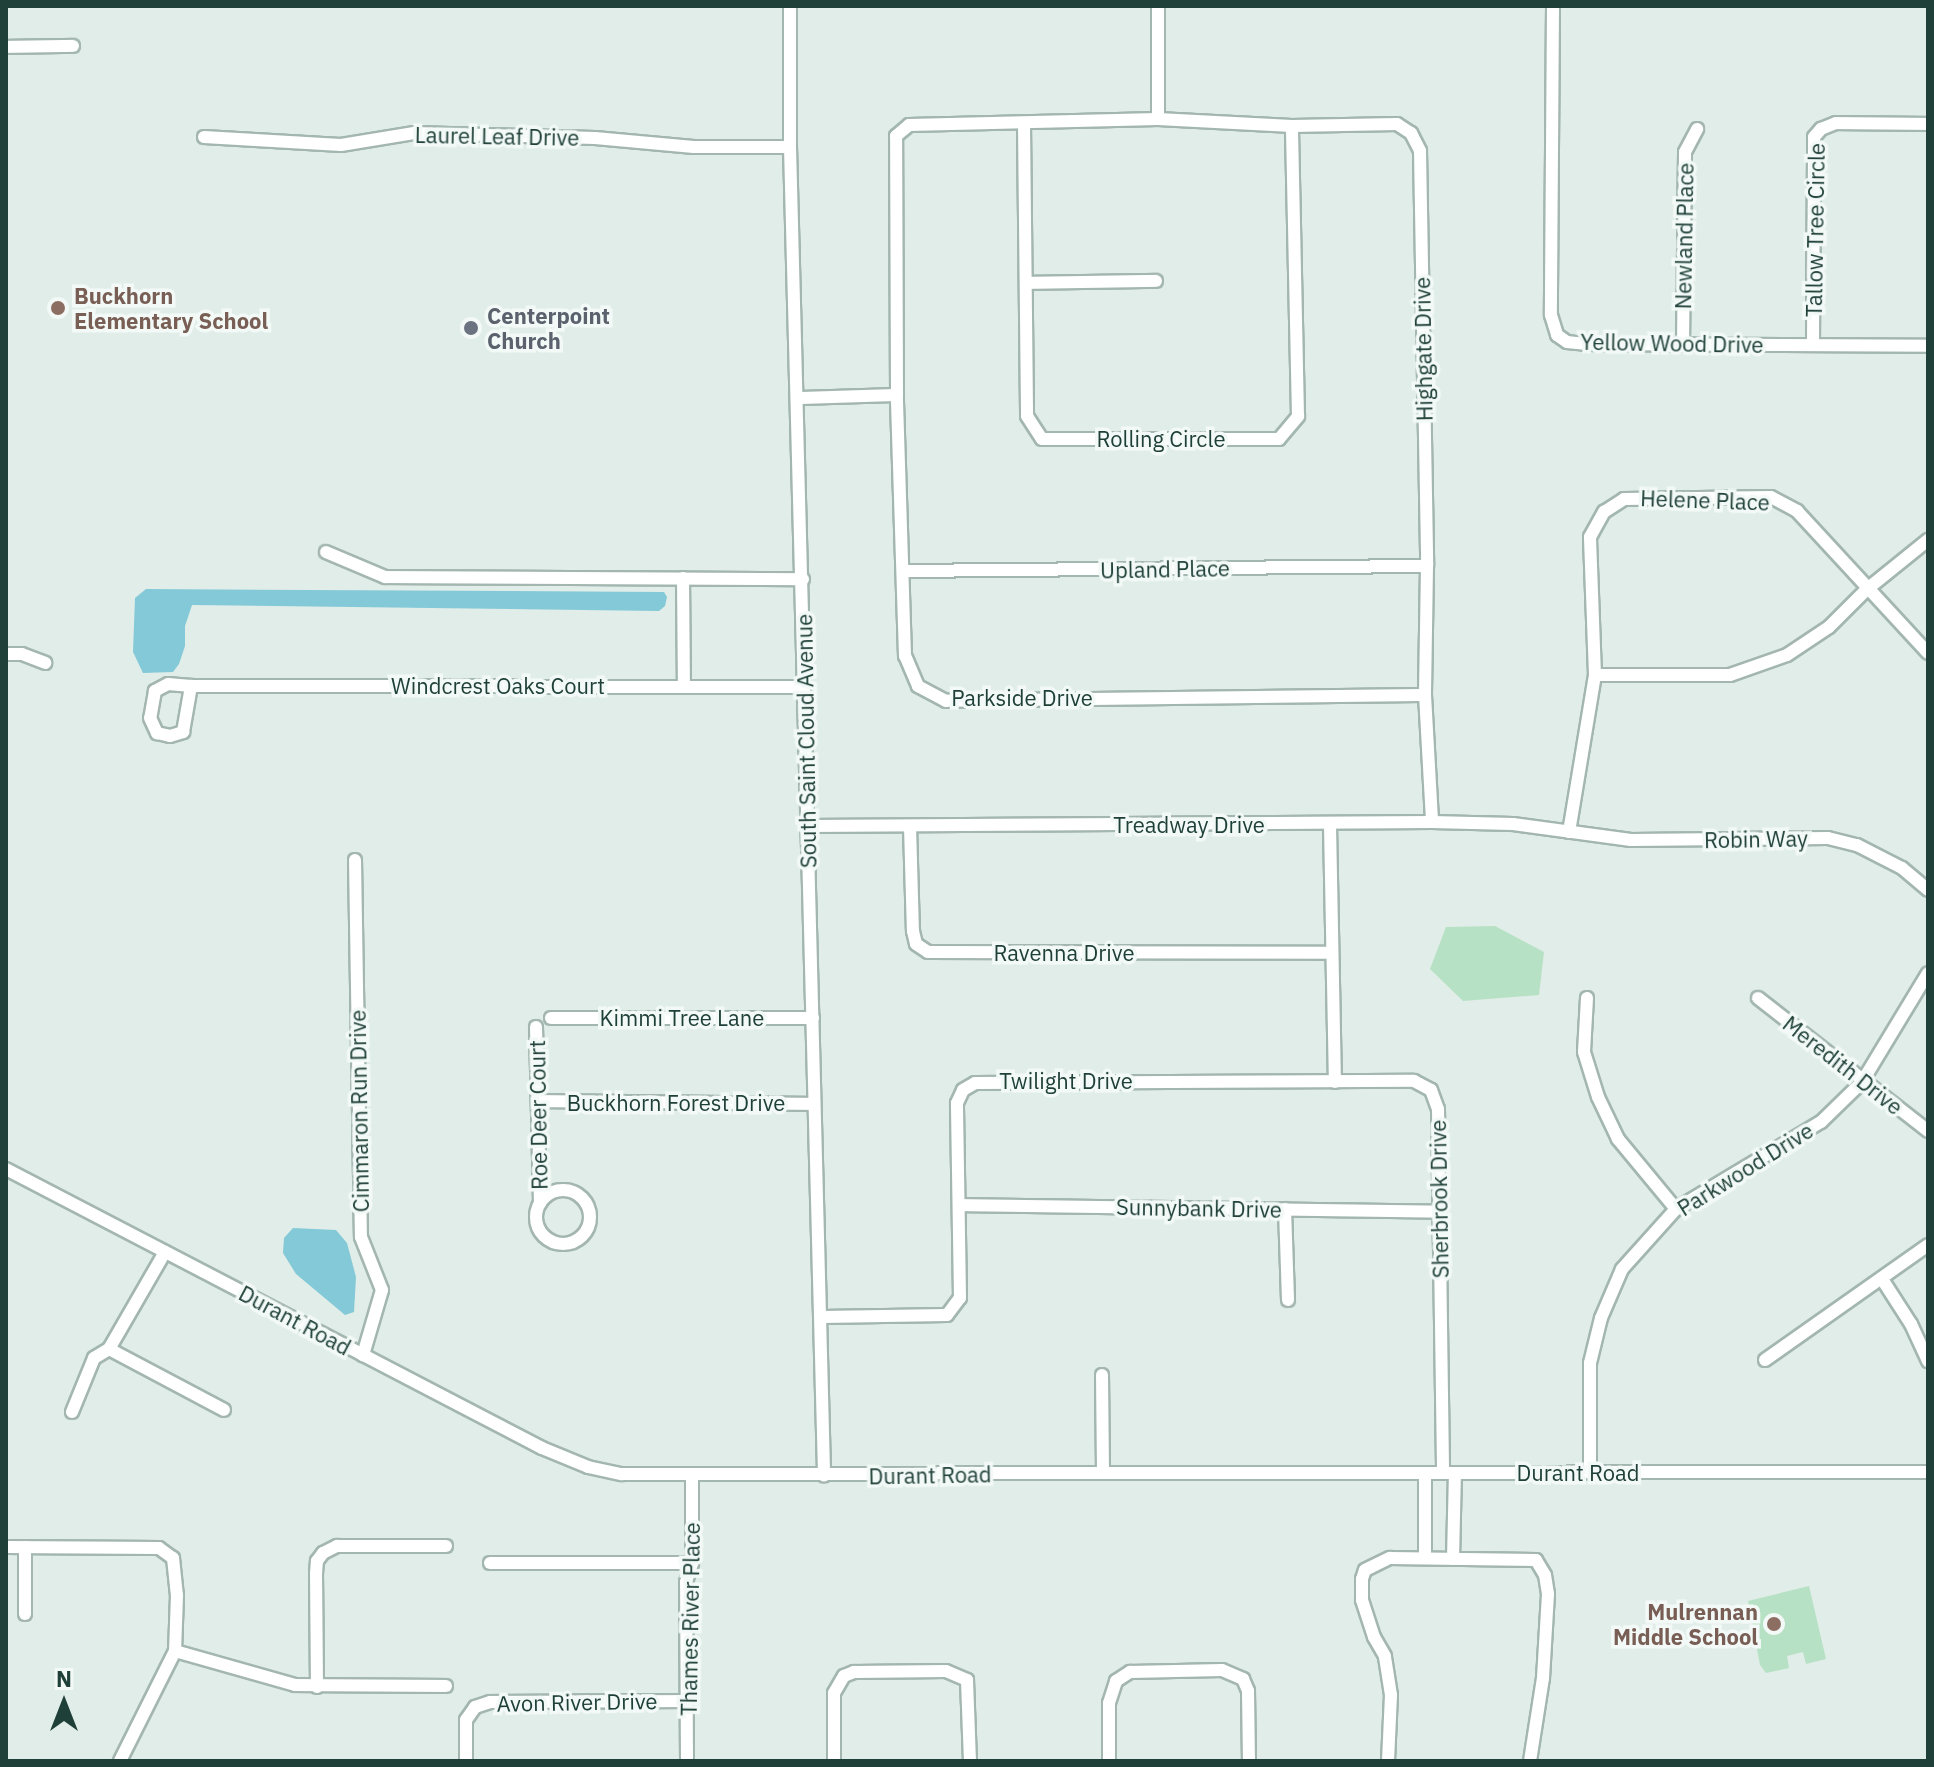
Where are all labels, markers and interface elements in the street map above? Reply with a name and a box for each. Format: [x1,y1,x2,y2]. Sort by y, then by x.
street label: Laurel Leaf Drive [415,121,579,151]
street label: Tallow Tree Circle [1800,143,1830,317]
street label: Newland Place [1670,162,1698,310]
street label: Highgate Drive [1409,277,1437,421]
place label: Buckhorn Elementary School [74,282,268,334]
marker: Buckhorn Elementary School [49,299,67,317]
place label: Centerpoint Church [487,302,610,354]
marker: Centerpoint Church [462,319,480,337]
street label: Yellow Wood Drive [1580,328,1764,358]
street label: Rolling Circle [1097,426,1225,452]
street label: Helene Place [1640,485,1770,515]
street label: Upland Place [1100,555,1230,583]
street label: South Saint Cloud Avenue [791,614,821,868]
street label: Windcrest Oaks Court [391,673,605,699]
street label: Parkside Drive [951,685,1093,711]
street label: Treadway Drive [1113,812,1265,838]
street label: Robin Way [1704,825,1808,853]
street label: Ravenna Drive [993,940,1135,966]
street label: Kimmi Tree Lane [600,1005,764,1031]
street label: Cimmaron Run Drive [344,1009,374,1213]
street label: Meredith Drive [1778,1010,1908,1120]
street label: Roe Deer Court [523,1040,553,1190]
street label: Twilight Drive [999,1068,1133,1094]
street label: Buckhorn Forest Drive [567,1090,785,1116]
street label: Parkwood Drive [1672,1117,1818,1221]
street label: Sherbrook Drive [1424,1119,1454,1279]
street label: Sunnybank Drive [1116,1193,1282,1223]
street label: Durant Road [235,1279,355,1361]
street label: Durant Road [1517,1460,1639,1486]
street label: Durant Road [868,1461,992,1489]
street label: Thames River Place [675,1522,705,1716]
place label: Mulrennan Middle School [1613,1598,1758,1650]
marker: Mulrennan Middle School [1765,1615,1783,1633]
north arrow [24,1663,104,1743]
text: N [56,1664,72,1693]
street label: Avon River Drive [496,1687,658,1717]

